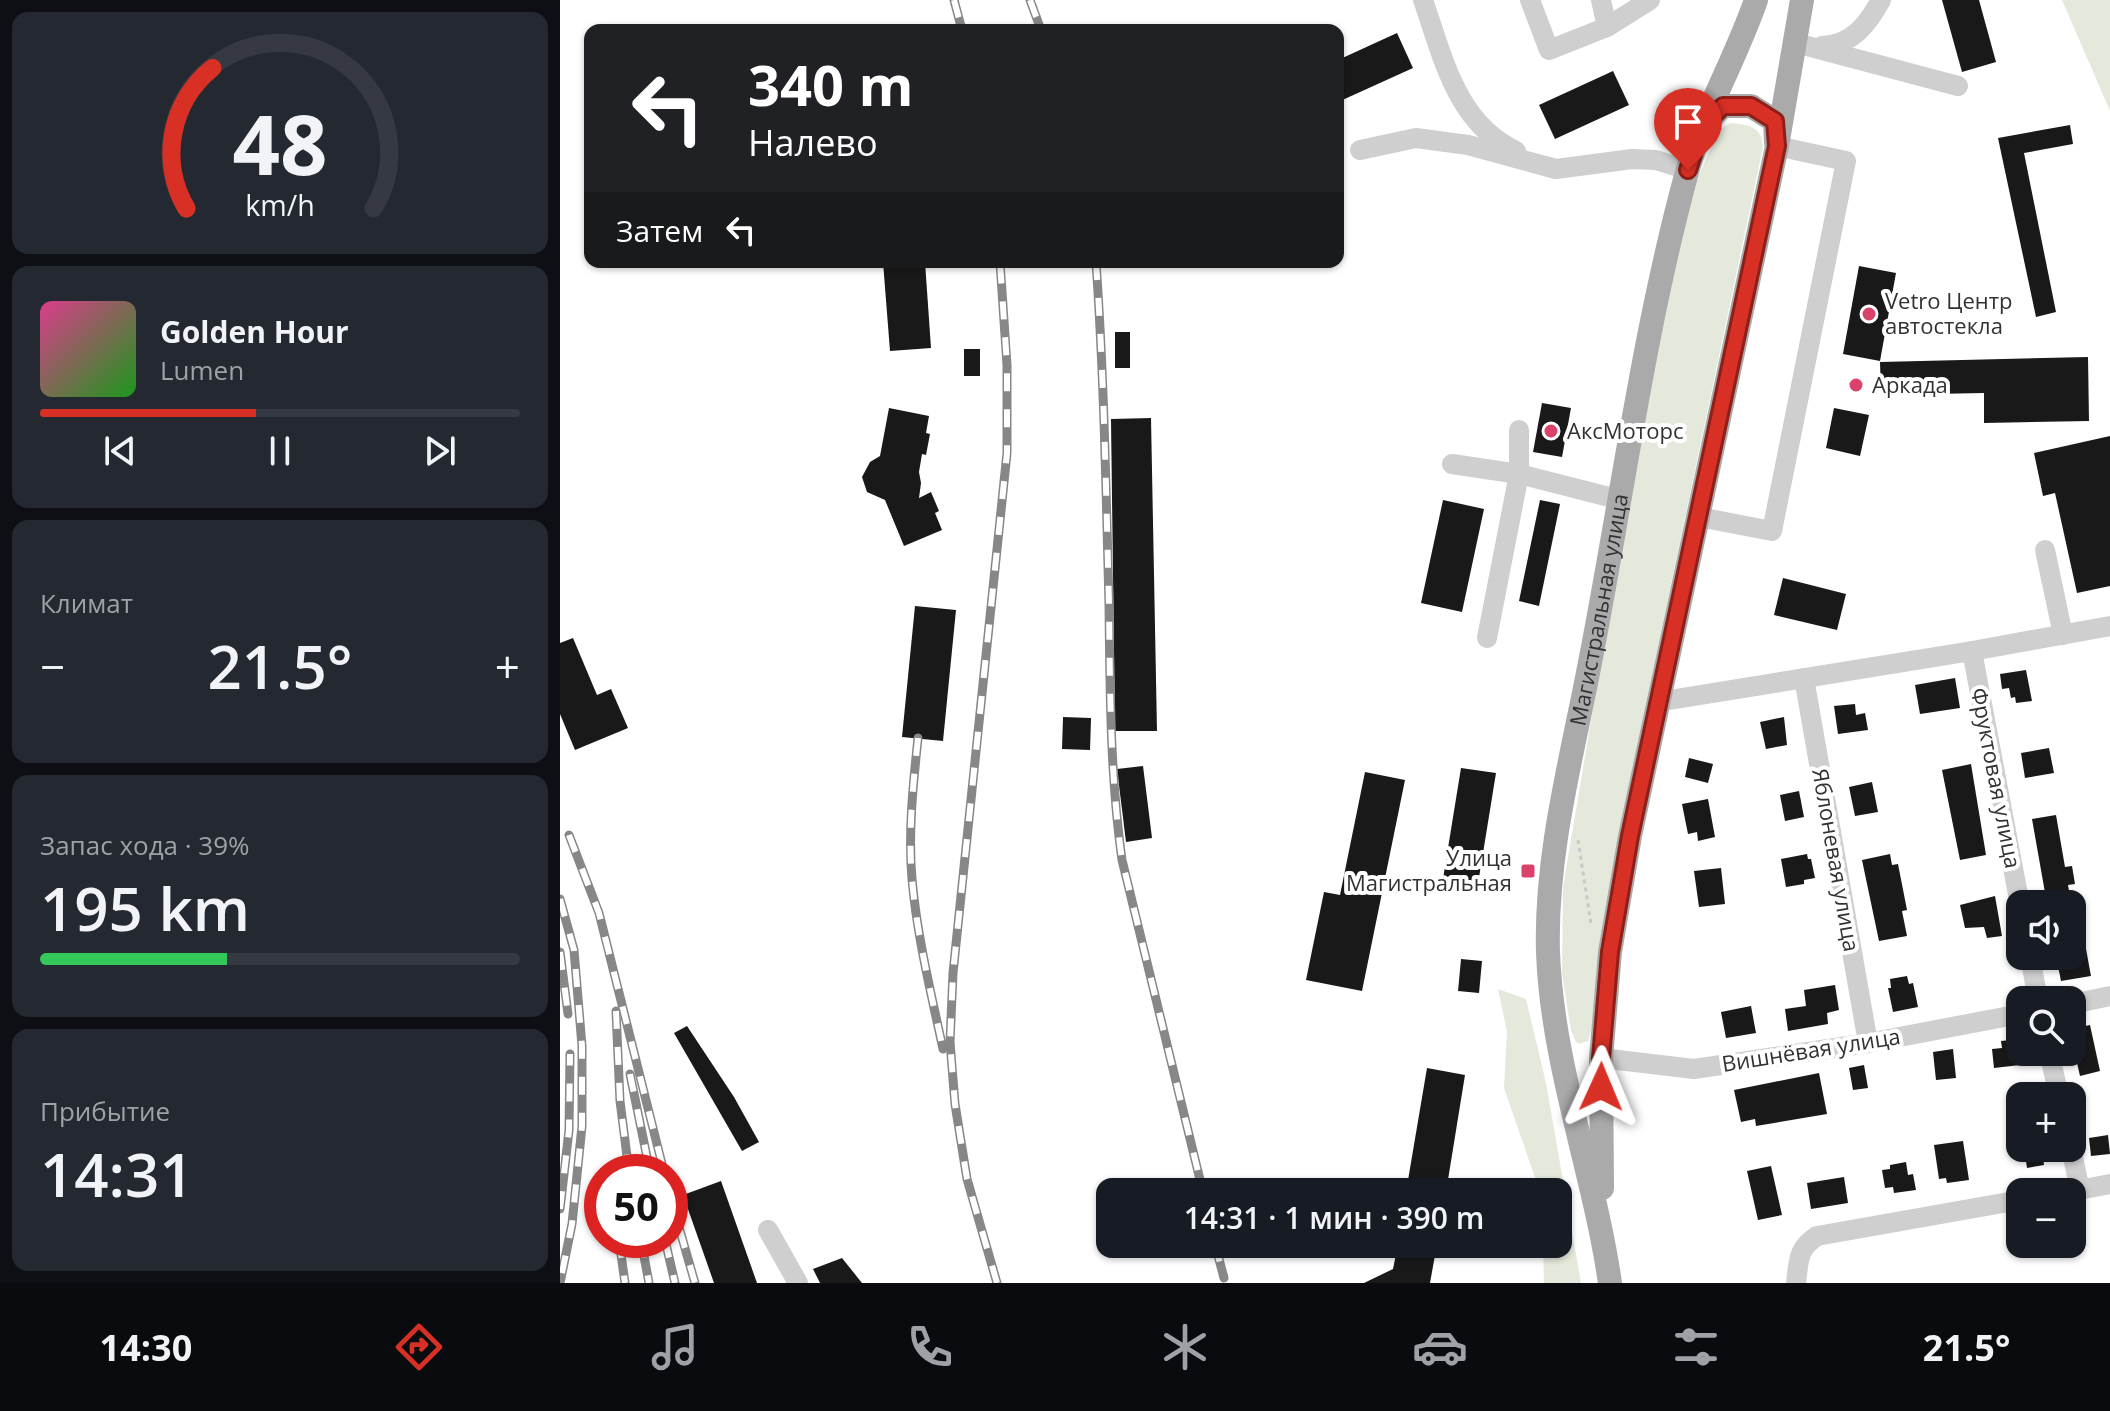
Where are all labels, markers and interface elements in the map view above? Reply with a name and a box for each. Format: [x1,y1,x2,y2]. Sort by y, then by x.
text: 340 m [748,46,914,122]
icon: left [616,56,720,160]
text: 48 [232,86,328,199]
pin [1654,88,1722,170]
icon: arrive [1666,100,1710,144]
text: Налево [748,118,878,167]
text: km/h [245,185,315,224]
icon: left [719,208,763,252]
text: Затем [616,210,703,251]
place label: Vetro Центр автостекла [1885,285,2013,340]
marker: Vetro Центр автостекла [1860,305,1878,323]
text: Golden Hour [160,311,349,352]
text: Lumen [160,352,244,388]
place label: Аркада [1872,369,1948,399]
marker: Аркада [1847,376,1865,394]
place label: АксМоторс [1567,415,1683,445]
marker: АксМоторс [1542,422,1560,440]
icon: previous [98,429,142,473]
icon: pause [258,429,302,473]
icon: next [418,429,462,473]
street label: Магистральная улица [1562,491,1634,728]
text: Климат [40,585,133,621]
text: 21.5° [207,625,353,707]
text: − [40,636,65,696]
text: + [495,636,520,696]
street label: Фруктовая улица [1965,685,2029,871]
street label: Яблоневая улица [1806,766,1868,954]
text: Запас хода · 39% [40,827,250,863]
place label: Улица Магистральная [1346,842,1512,897]
marker: Улица Магистральная [1519,862,1537,880]
text: 195 km [40,867,250,949]
map controls [2006,890,2086,1258]
button: sound [2006,890,2086,970]
button: search [2006,986,2086,1066]
street label: Вишнёвая улица [1719,1020,1902,1078]
position arrow [1559,1045,1643,1129]
button: + [2006,1082,2086,1162]
text: Прибытие [40,1093,170,1129]
text: 14:31 [40,1133,194,1215]
speed limit sign: 50 [584,1154,688,1258]
button: − [2006,1178,2086,1258]
text: 14:31 · 1 мин · 390 m [1184,1197,1484,1238]
icon: directions [391,1319,447,1375]
icon: music [647,1319,703,1375]
icon: phone [902,1319,958,1375]
icon: climate [1157,1319,1213,1375]
icon: car [1412,1319,1468,1375]
icon: filters [1668,1319,1724,1375]
text: 14:30 [100,1323,192,1372]
text: 21.5° [1923,1323,2010,1372]

